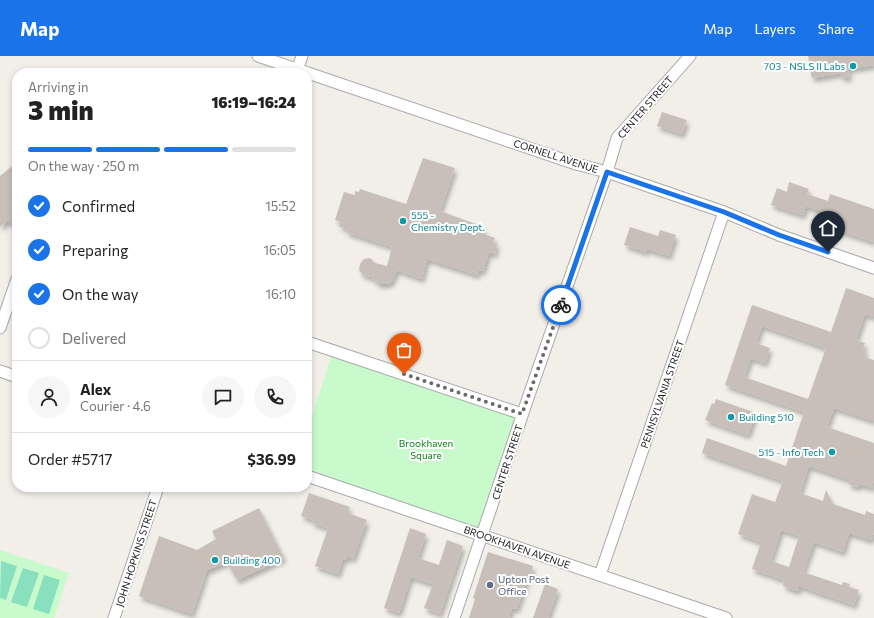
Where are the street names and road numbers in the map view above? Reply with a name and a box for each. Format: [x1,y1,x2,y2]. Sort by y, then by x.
street label: CENTER STREET [615,73,676,141]
street label: CORNELL AVENUE [512,137,600,175]
street label: PENNSYLVANIA STREET [638,338,686,450]
street label: CENTER STREET [489,422,525,501]
street label: JOHN HOPKINS STREET [113,497,159,608]
street label: BROOKHAVEN AVENUE [462,523,572,571]

